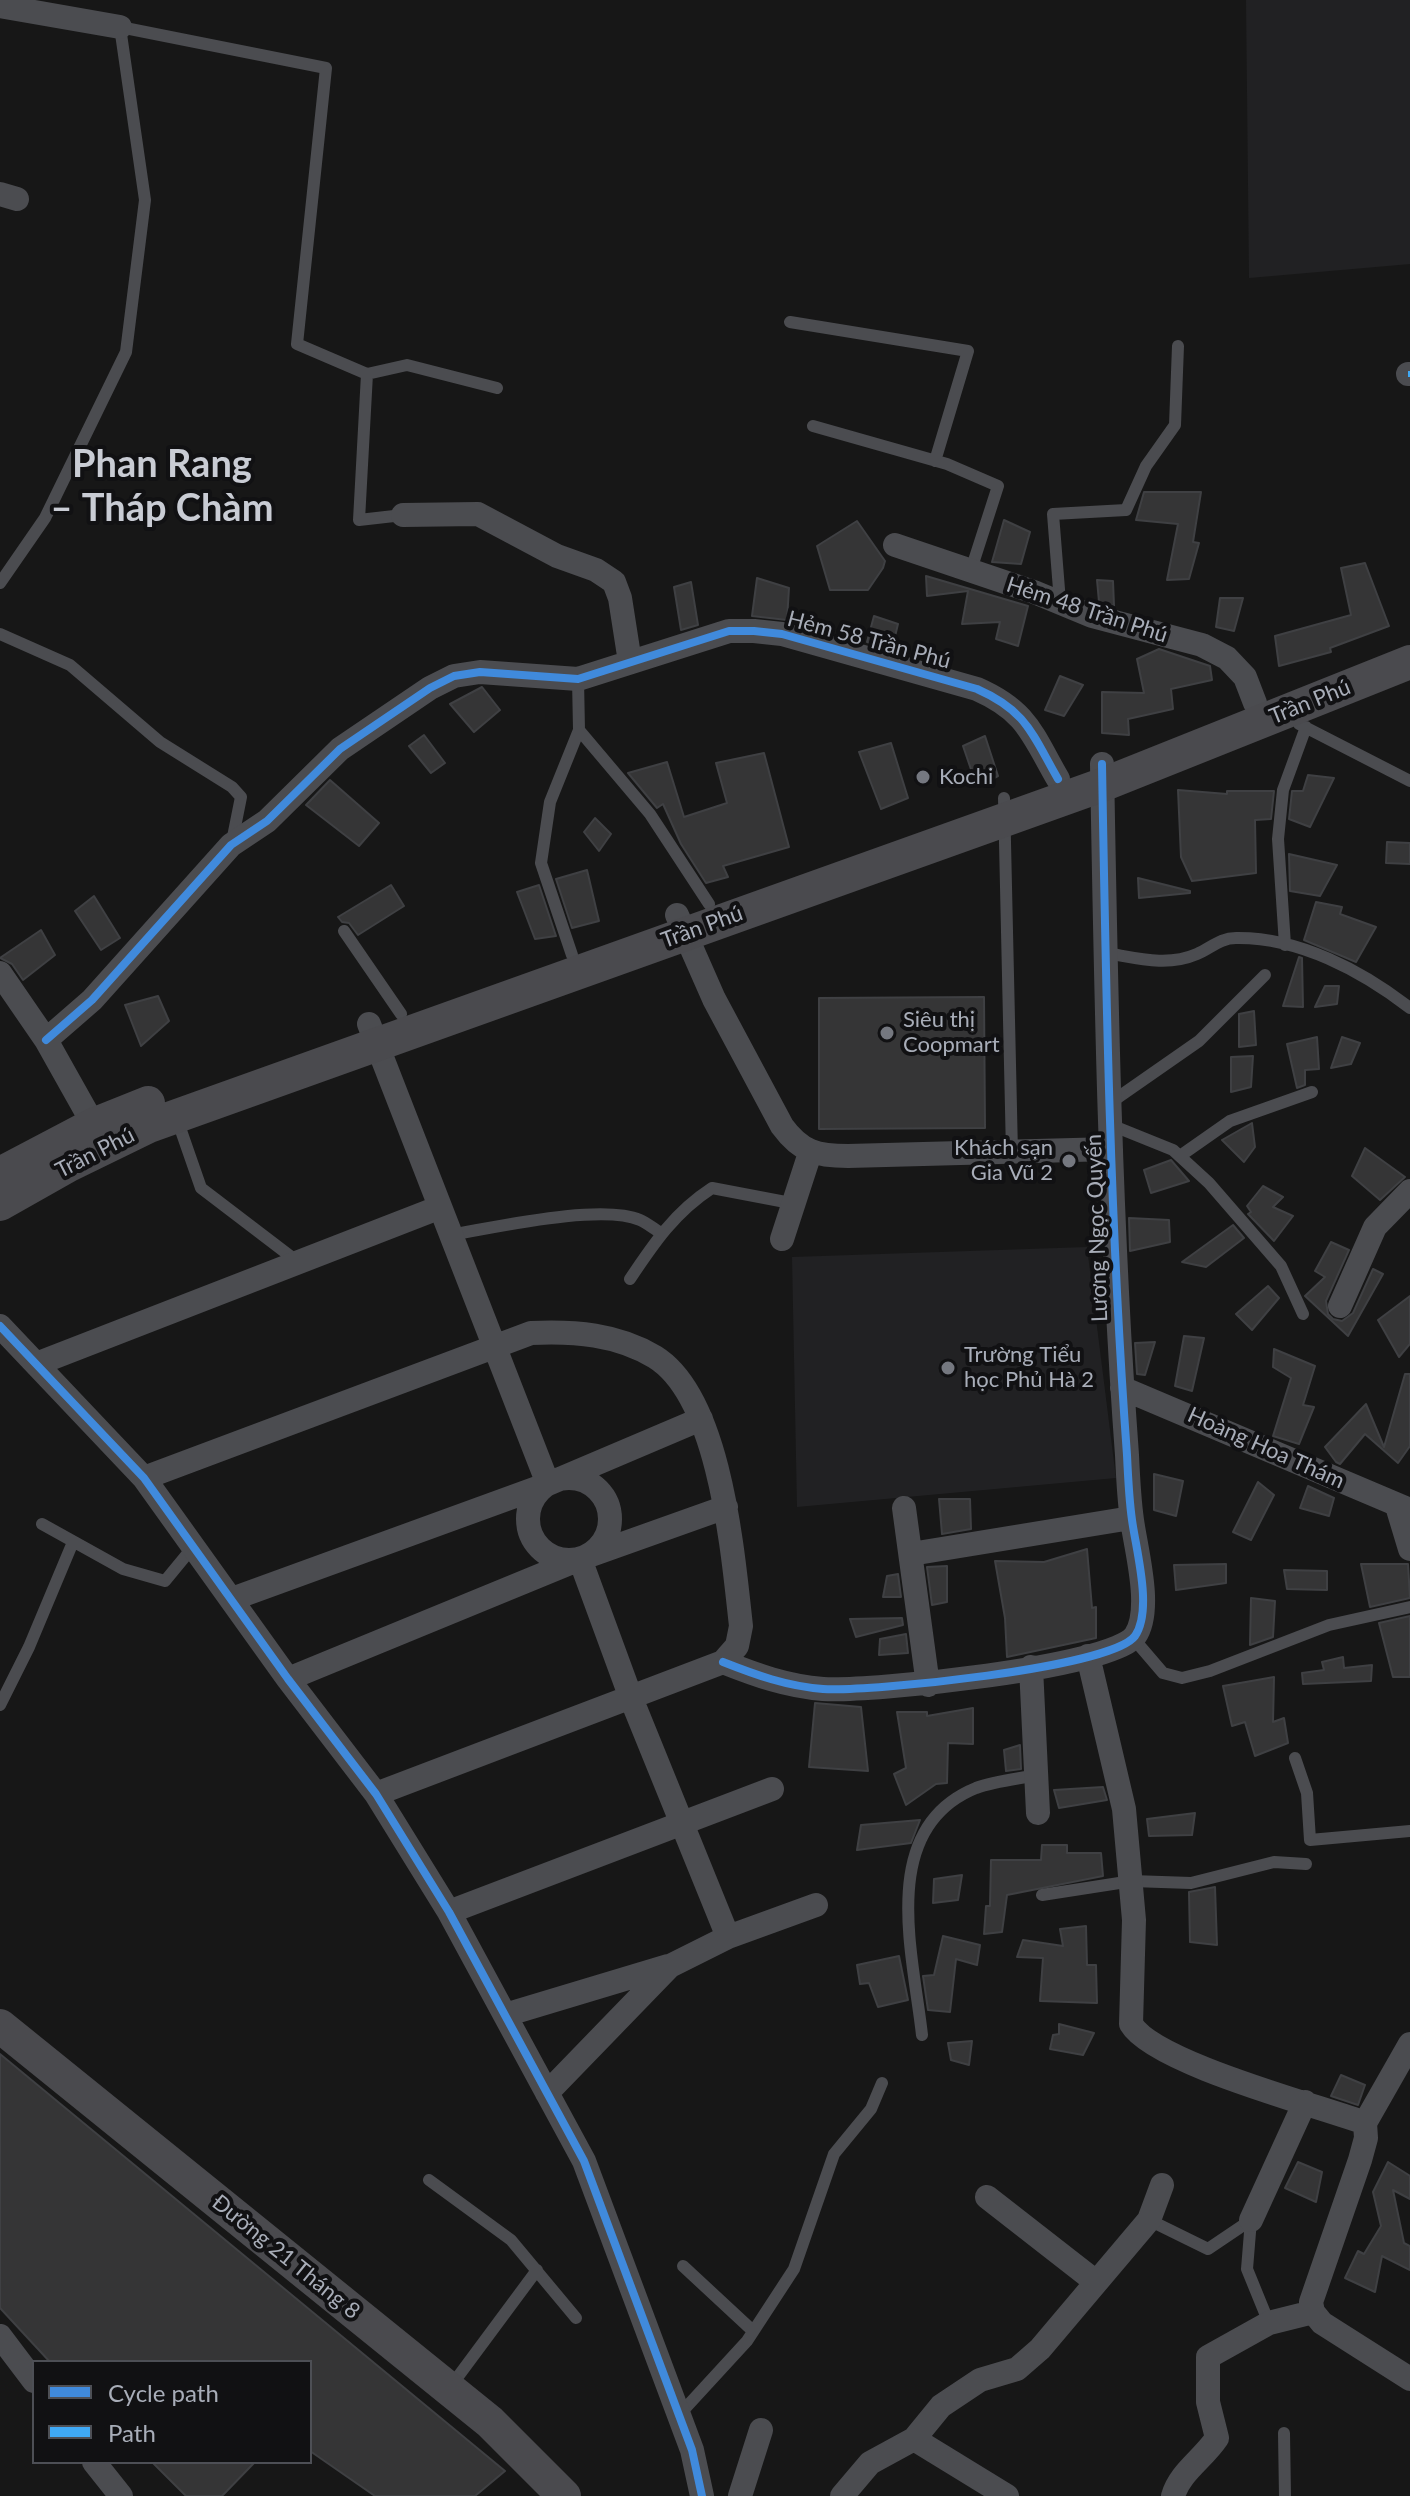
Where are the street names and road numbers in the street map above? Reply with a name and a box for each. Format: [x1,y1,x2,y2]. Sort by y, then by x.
street label: Hẻm 48 Trần Phú [1003,572,1171,648]
street label: Hẻm 58 Trần Phú [784,606,954,674]
street label: Trần Phú [1266,674,1354,730]
street label: Trần Phú [658,900,746,954]
street label: Trần Phú [51,1122,139,1184]
street label: Lương Ngọc Quyến [1081,1133,1113,1323]
street label: Hoàng Hoa Thám [1184,1402,1348,1494]
street label: Đường 21 Tháng 8 [207,2189,365,2325]

